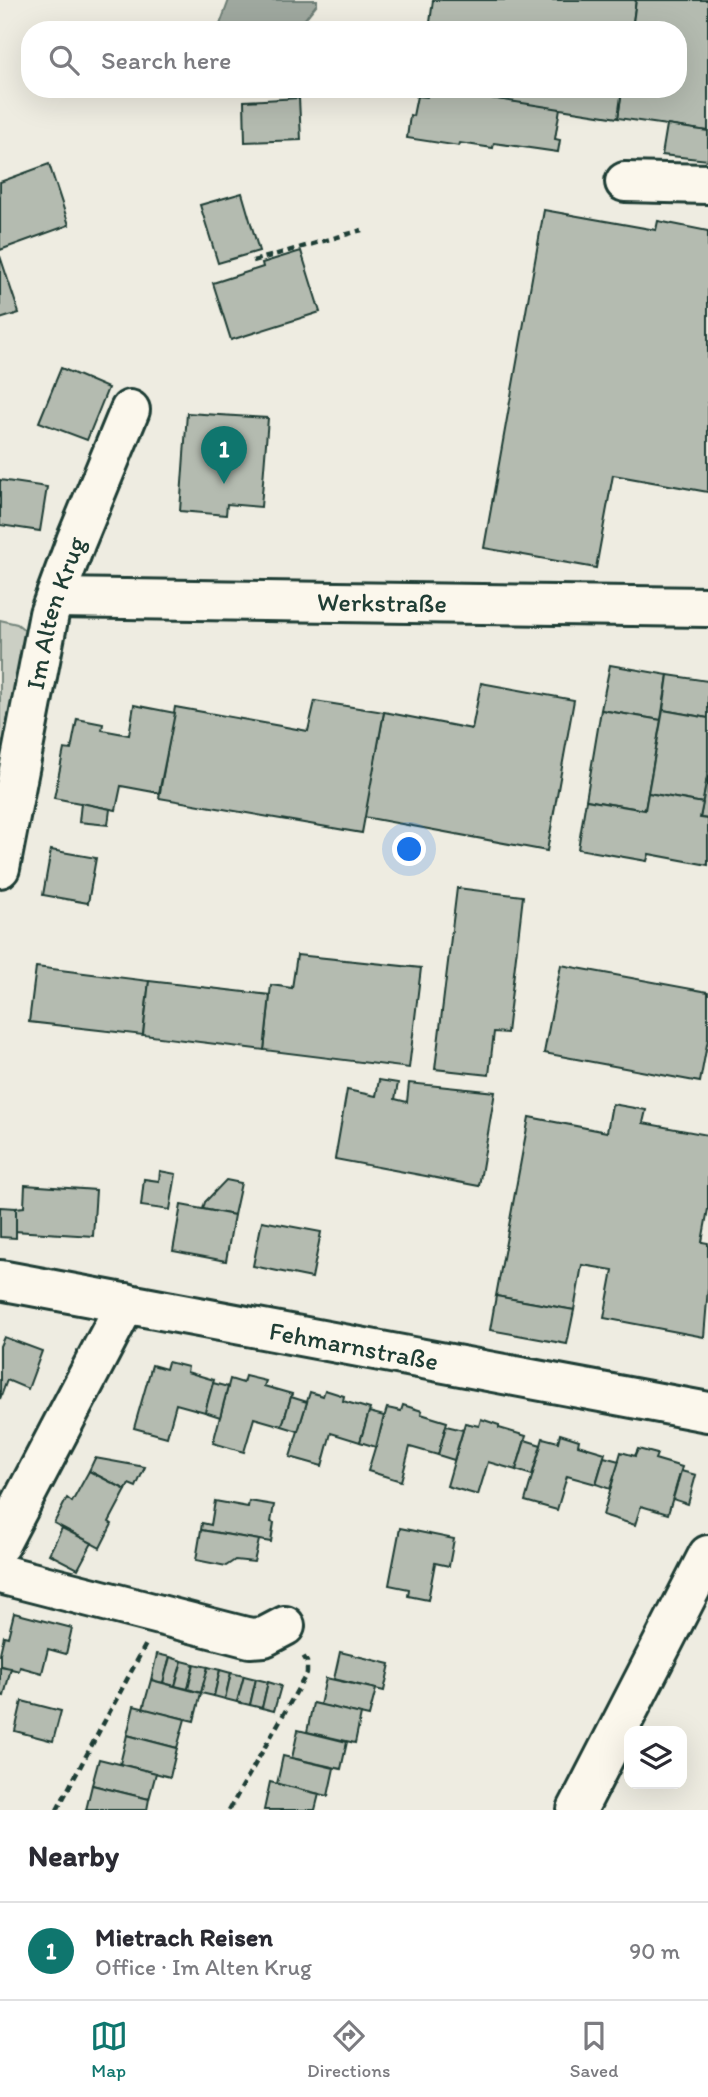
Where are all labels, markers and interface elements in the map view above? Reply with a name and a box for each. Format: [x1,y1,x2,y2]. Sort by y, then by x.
search box [21,21,687,98]
icon: search [45,41,83,79]
text: Search here [101,44,231,76]
pin: 1 [201,426,247,484]
street label: Im Alten Krug [19,531,92,692]
street label: Werkstraße [317,586,447,619]
your location [392,832,426,866]
street label: Fehmarnstraße [267,1315,441,1377]
map controls [624,1726,687,1789]
button: layers [624,1726,687,1789]
text: Nearby [28,1837,119,1874]
text: Mietrach Reisen [95,1921,273,1953]
text: 1 [46,1937,56,1965]
text: 90 m [629,1937,680,1965]
text: Office · Im Alten Krug [95,1953,312,1981]
tab: Map [90,2017,128,2082]
tab: Directions [307,2017,391,2082]
tab: Saved [570,2017,618,2082]

